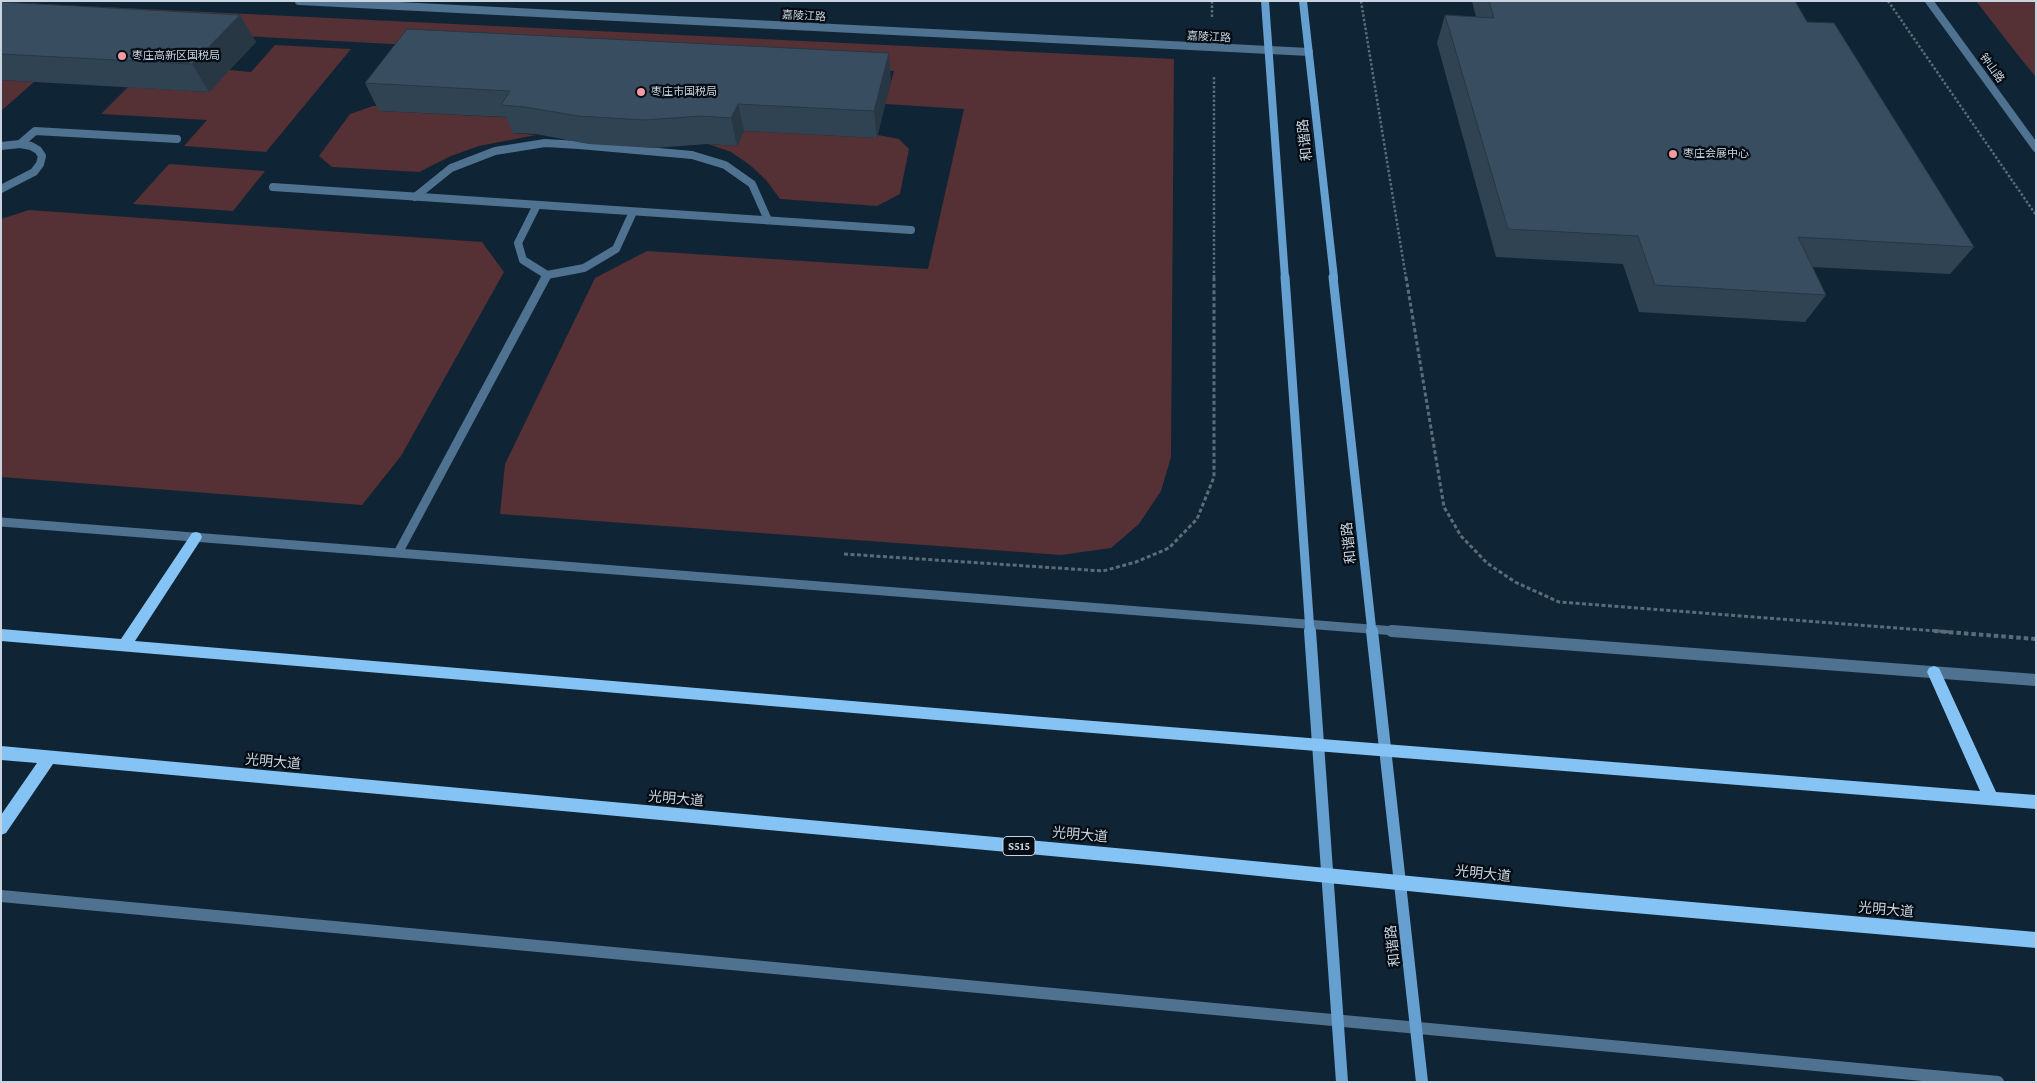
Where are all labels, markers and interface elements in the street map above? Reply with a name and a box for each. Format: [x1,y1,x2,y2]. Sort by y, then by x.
street label: 嘉陵江路 [782,8,826,24]
street label: 嘉陵江路 [1187,29,1231,45]
place label: 枣庄高新区国税局 [132,49,220,63]
marker: 枣庄高新区国税局 [116,50,128,62]
street label: 钟山路 [1977,51,2007,85]
place label: 枣庄市国税局 [651,85,717,99]
marker: 枣庄市国税局 [635,86,647,98]
street label: 和谐路 [1294,118,1316,162]
place label: 枣庄会展中心 [1683,147,1749,161]
marker: 枣庄会展中心 [1667,148,1679,160]
street label: 和谐路 [1338,521,1360,565]
street label: 光明大道 [244,751,302,773]
street label: 光明大道 [647,788,705,810]
street label: 光明大道 [1051,824,1109,846]
road number: S515 [1003,836,1035,856]
street label: 光明大道 [1454,863,1512,885]
street label: 光明大道 [1857,899,1915,921]
street label: 和谐路 [1382,924,1404,968]

